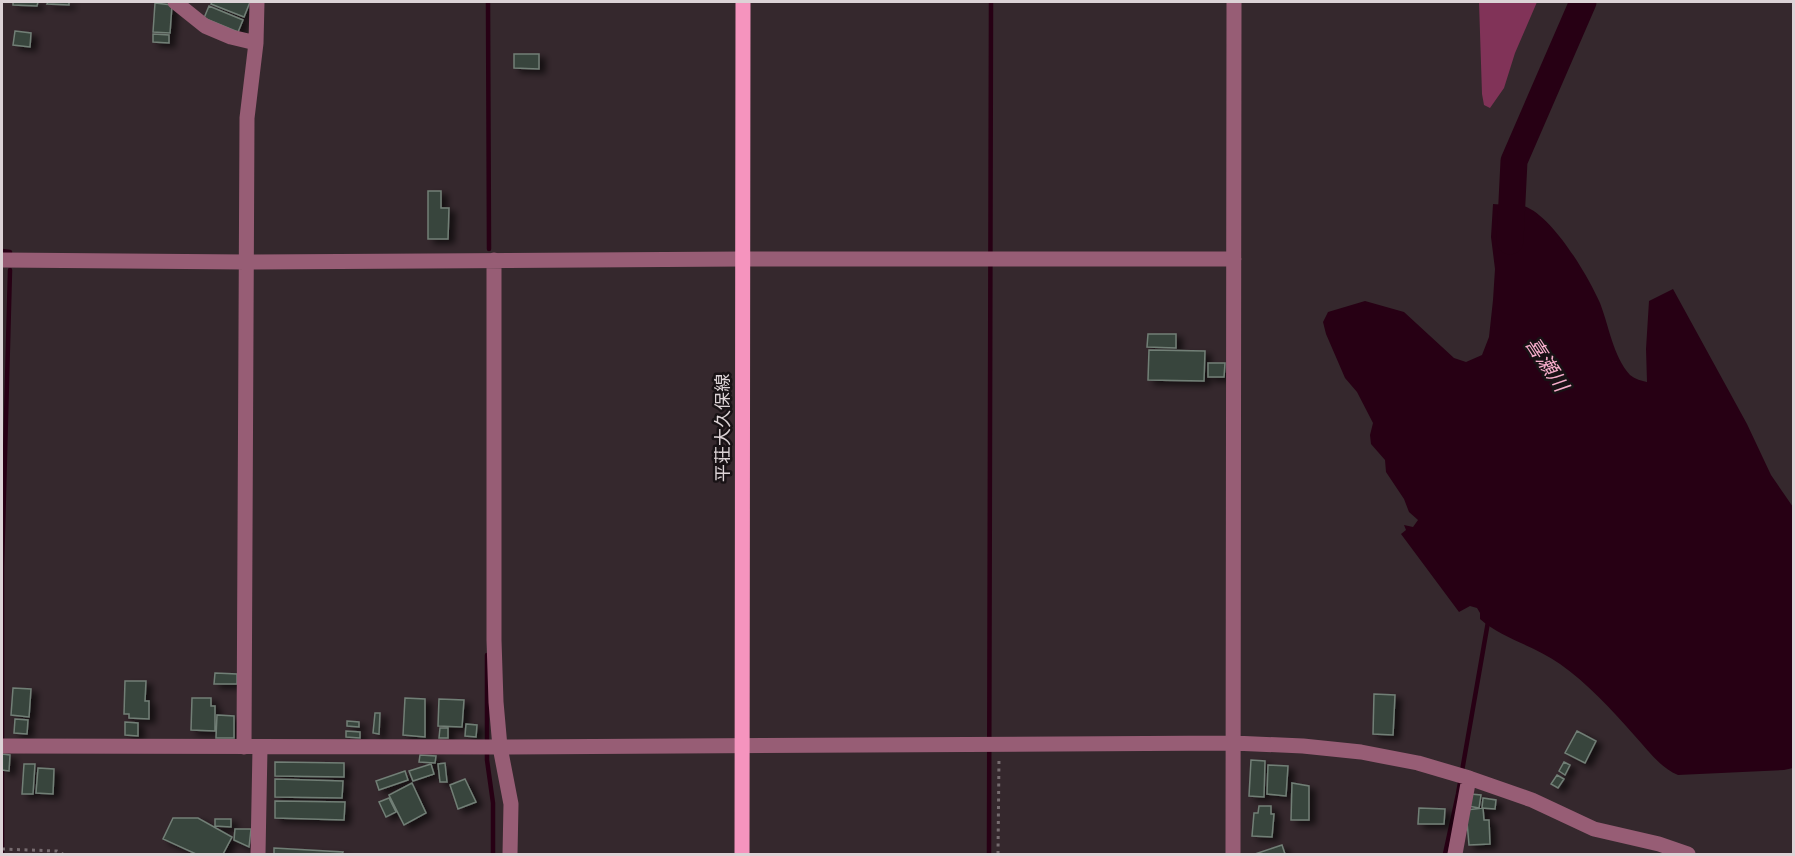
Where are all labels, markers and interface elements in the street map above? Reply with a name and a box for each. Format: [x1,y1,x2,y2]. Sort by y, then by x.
water label: 喜瀬川 [1521,332,1574,397]
street label: 平荘大久保線 [712,374,734,482]

